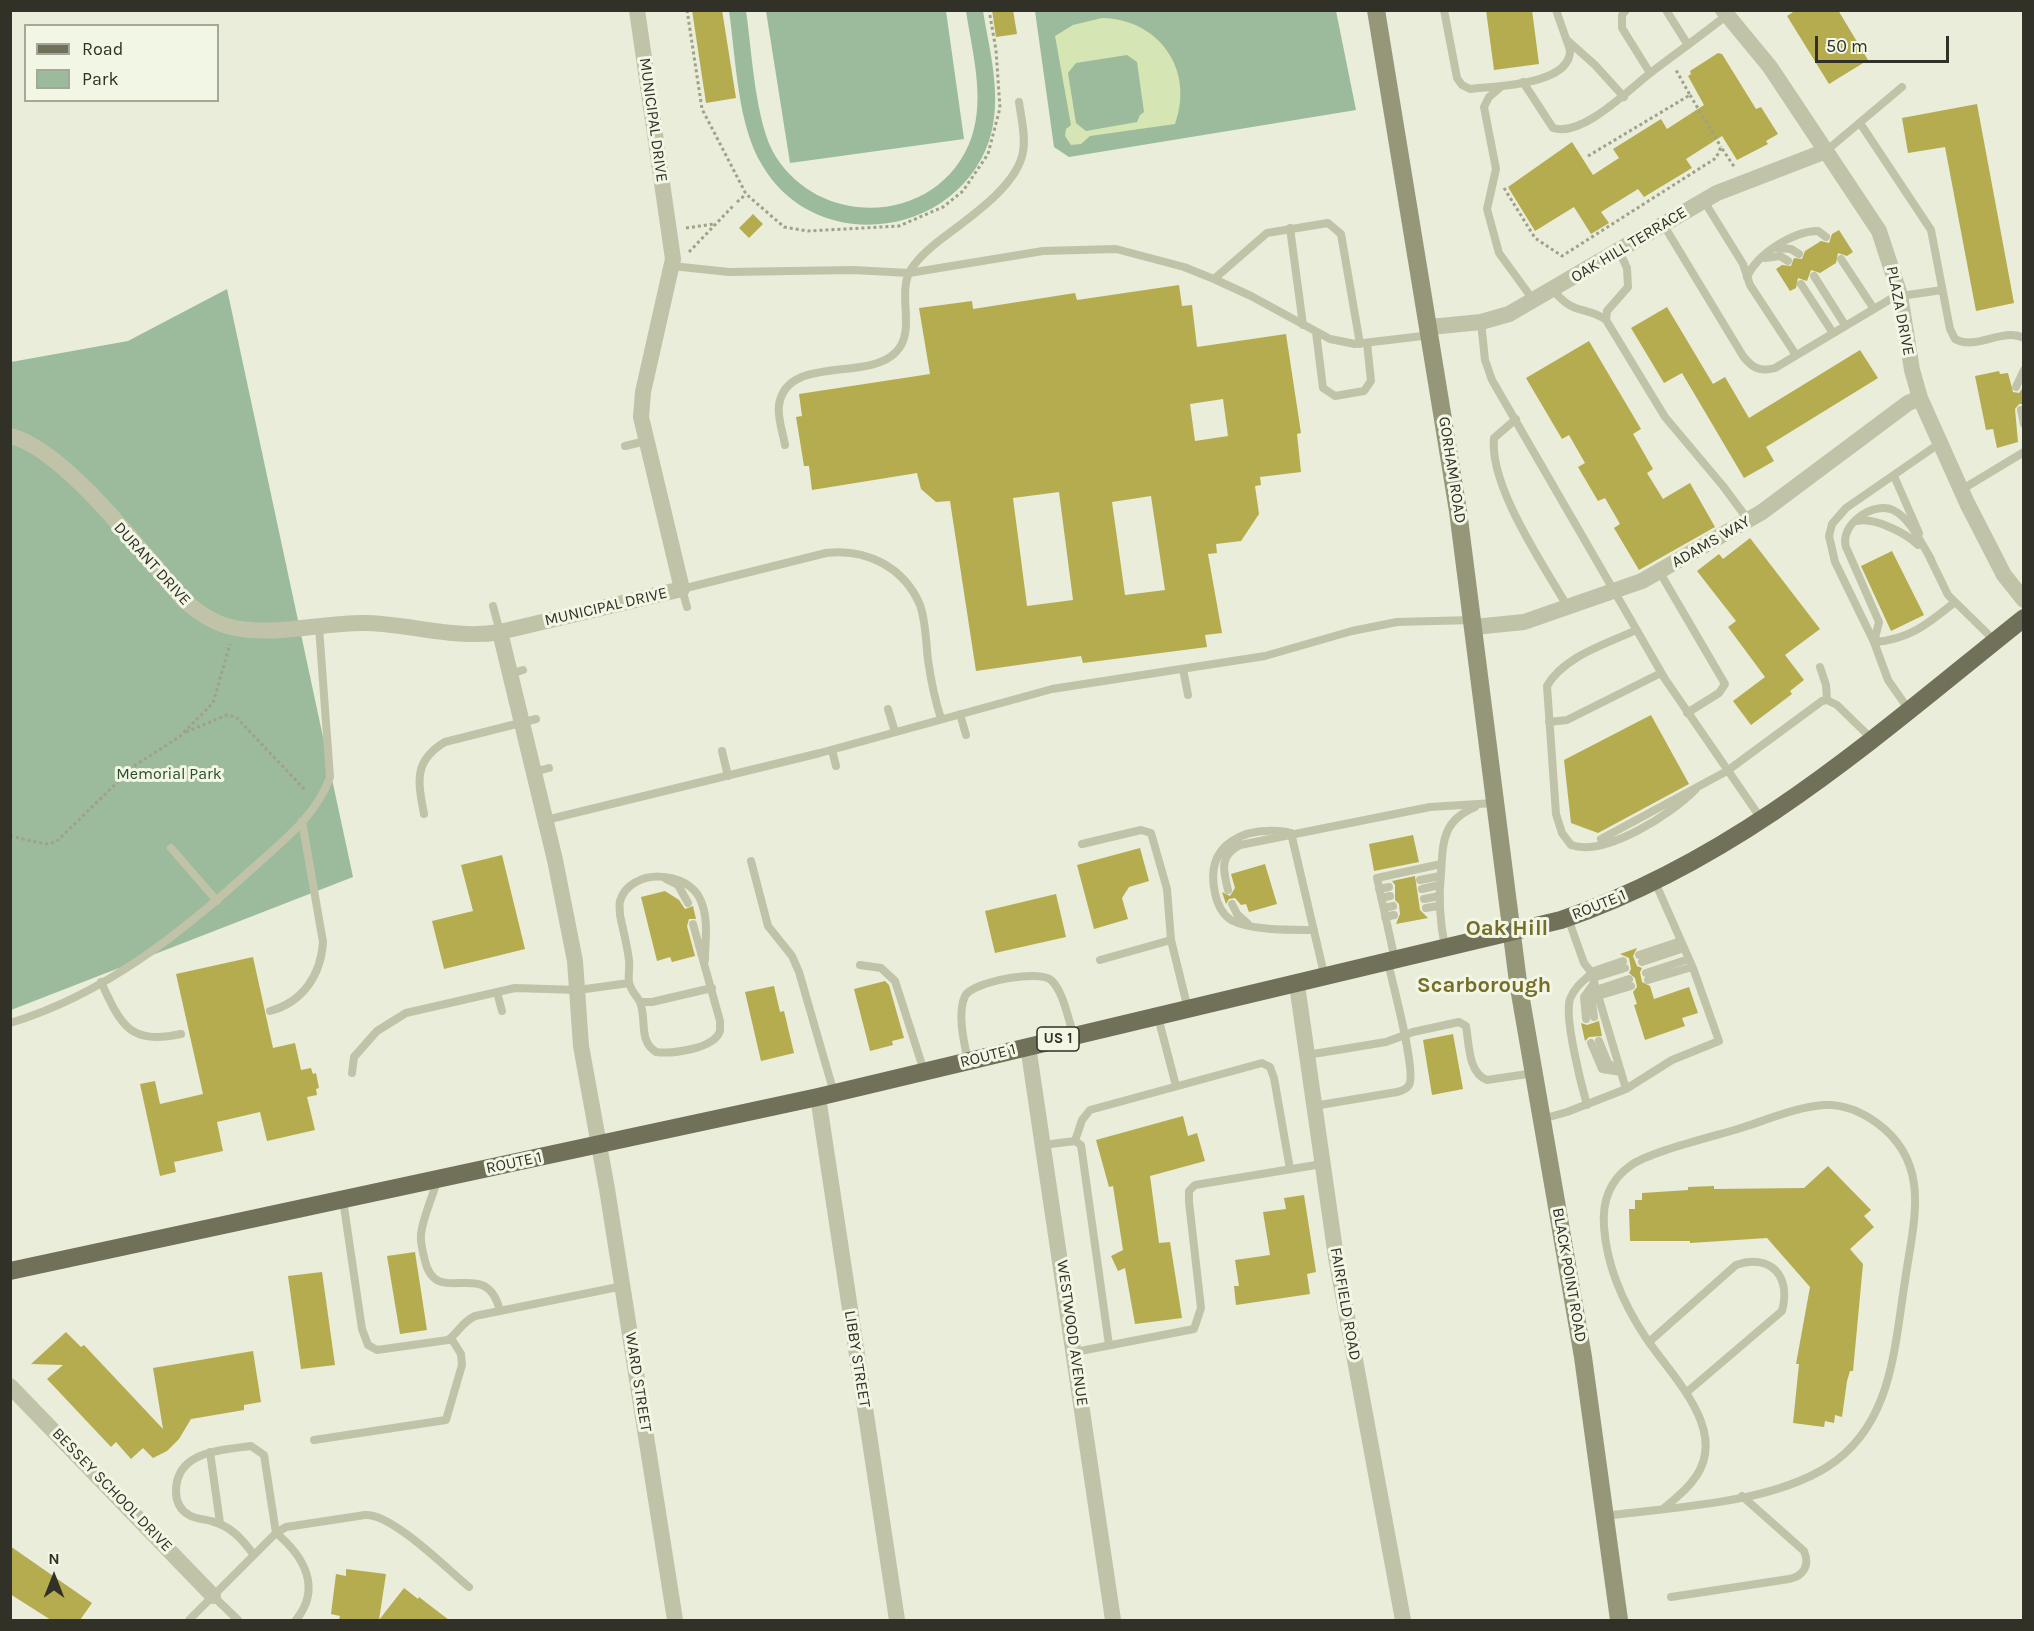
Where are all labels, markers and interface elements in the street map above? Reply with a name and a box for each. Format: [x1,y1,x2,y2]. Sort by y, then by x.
legend [24,24,219,102]
scale bar [1818,24,1952,62]
text: 50 m [1826,35,1868,57]
text: Road [82,38,123,60]
street label: MUNICIPAL DRIVE [635,57,671,183]
text: Park [82,68,119,90]
street label: OAK HILL TERRACE [1568,203,1690,287]
street label: PLAZA DRIVE [1882,265,1918,357]
street label: GORHAM ROAD [1434,415,1470,525]
street label: ADAMS WAY [1668,512,1754,572]
street label: DURANT DRIVE [110,518,194,610]
street label: MUNICIPAL DRIVE [543,584,669,630]
park label: Memorial Park [116,764,222,784]
street label: ROUTE 1 [1569,885,1629,925]
district label: Oak Hill [1466,916,1548,942]
district label: Scarborough [1417,973,1551,999]
road number: US 1 [1037,1027,1079,1051]
street label: ROUTE 1 [958,1040,1018,1072]
street label: ROUTE 1 [484,1148,544,1178]
street label: BLACK POINT ROAD [1548,1206,1590,1344]
street label: FAIRFIELD ROAD [1326,1246,1364,1362]
street label: WESTWOOD AVENUE [1052,1259,1092,1407]
street label: LIBBY STREET [840,1309,874,1409]
street label: WARD STREET [621,1331,655,1433]
street label: BESSEY SCHOOL DRIVE [48,1424,176,1556]
north arrow [24,1547,84,1607]
text: N [48,1549,60,1568]

